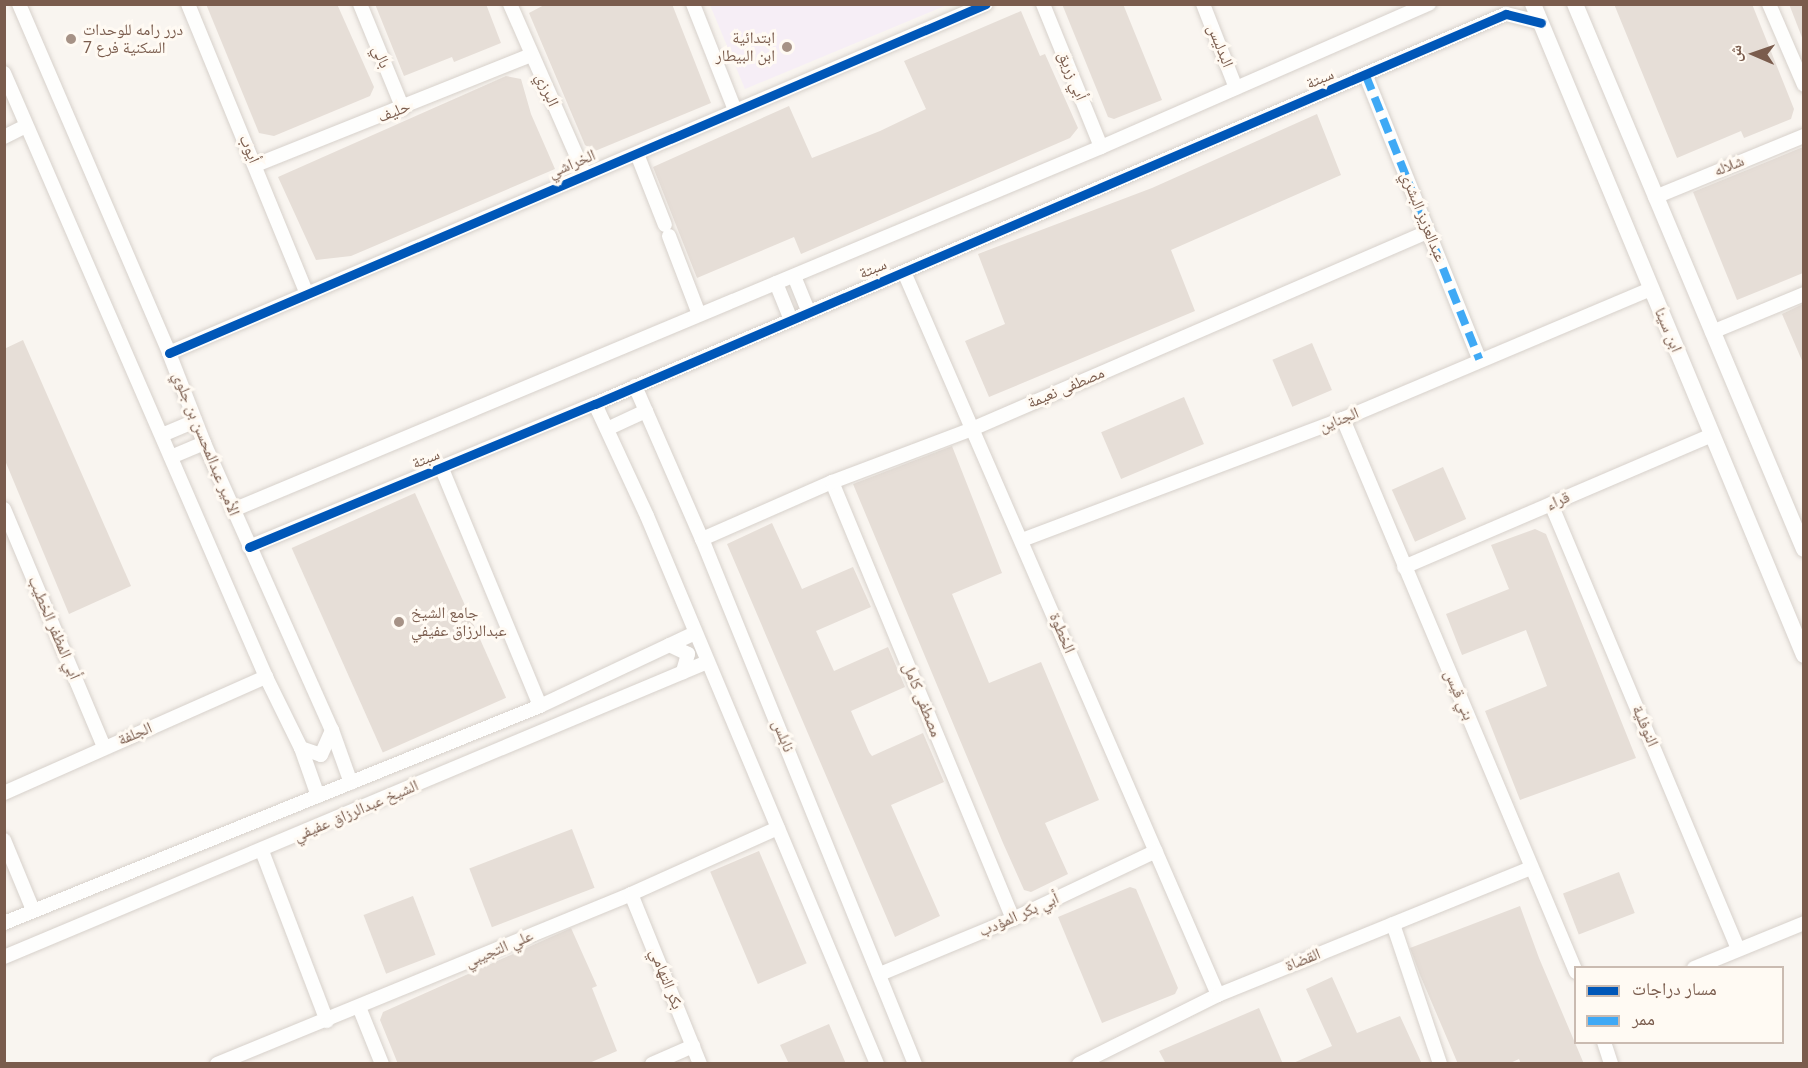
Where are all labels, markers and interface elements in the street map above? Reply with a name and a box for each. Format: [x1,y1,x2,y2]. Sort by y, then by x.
place label: درر رامه للوحدات السكنية فرع 7 [83,20,183,58]
street label: البدليس [1203,22,1237,70]
north arrow [1724,24,1784,84]
place label: ابتدائية ابن البيطار [716,28,775,66]
marker: درر رامه للوحدات السكنية فرع 7 [64,32,78,46]
marker: ابتدائية ابن البيطار [780,40,794,54]
street label: بالي [368,43,394,71]
text: ش [1726,45,1745,62]
street label: أبي زريق [1053,49,1091,103]
street label: سبتة [1303,65,1337,93]
street label: البرزي [531,70,563,110]
street label: حليف [375,97,413,127]
street label: أيوب [234,132,264,166]
street label: الخراشي [545,145,599,183]
street label: شلاله [1711,151,1747,181]
street label: عبدالعزيز البشري [1396,169,1450,265]
street label: سبتة [856,255,890,283]
street label: ابن سينا [1650,305,1686,355]
street label: مصطفى نعيمة [1025,363,1107,413]
street label: الأمير عبدالمحسن بن جلوي [168,369,244,519]
street label: الجناين [1316,403,1362,437]
street label: سبتة [409,445,443,473]
street label: قراء [1543,487,1573,515]
street label: أبي المظفر الخطيب [24,573,84,683]
place label: جامع الشيخ عبدالرزاق عفيفي [411,603,507,641]
street label: الخطوة [1045,610,1079,656]
marker: جامع الشيخ عبدالرزاق عفيفي [392,615,406,629]
street label: مصطفى كامل [898,660,946,740]
street label: بني قيس [1440,667,1478,723]
street label: النوفلية [1628,702,1662,750]
street label: نابلس [768,717,798,755]
street label: الجلفة [115,718,155,750]
street label: الشيخ عبدالرزاق عفيفي [291,776,421,846]
street label: أبي بكر المؤدب [976,889,1062,941]
street label: علي التجيبي [462,926,536,972]
street label: القضاة [1283,944,1323,976]
street label: بكر التهامي [645,946,687,1012]
legend [1574,966,1784,1044]
text: مسار دراجات [1632,978,1717,999]
text: ممر [1632,1008,1655,1029]

